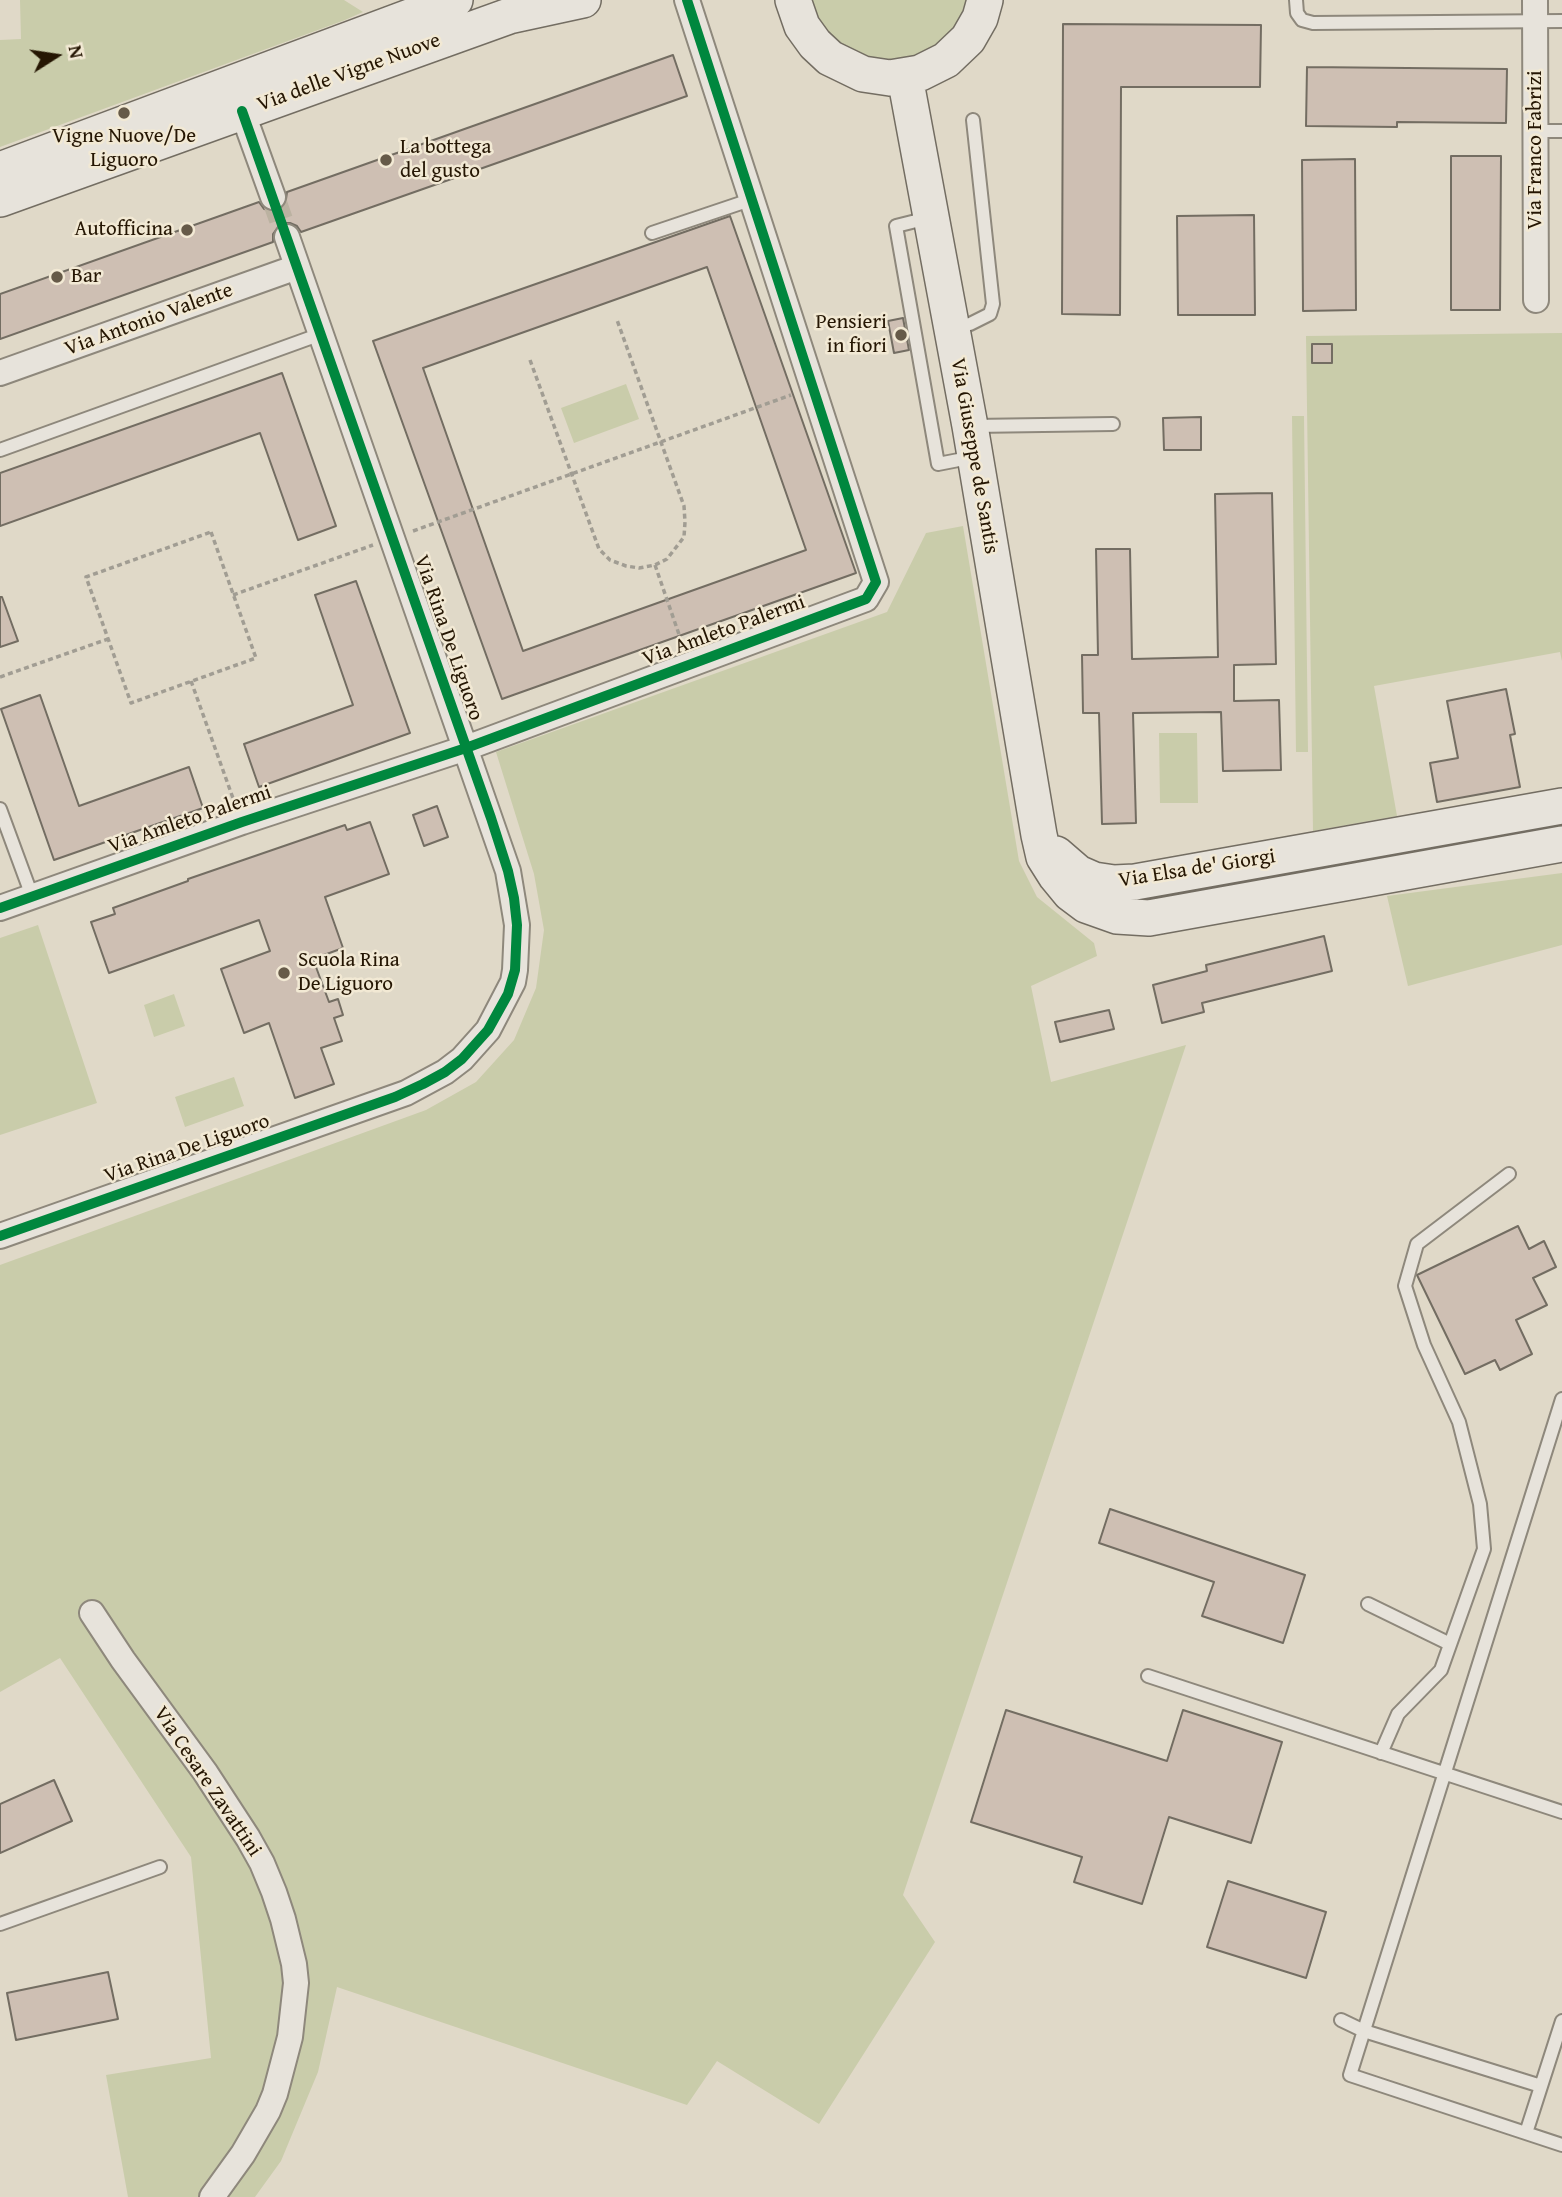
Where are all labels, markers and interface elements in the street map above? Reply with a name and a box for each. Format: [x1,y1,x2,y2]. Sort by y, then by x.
north arrow [21,21,91,91]
street label: Via delle Vigne Nuove [254,28,444,118]
text: N [62,43,92,61]
street label: Via Franco Fabrizi [1523,70,1549,230]
marker: Vigne Nuove/De Liguoro [116,105,132,121]
place label: Vigne Nuove/De Liguoro [52,124,196,174]
place label: La bottega del gusto [400,135,491,185]
marker: La bottega del gusto [378,152,394,168]
place label: Autofficina [74,217,173,243]
marker: Autofficina [179,222,195,238]
place label: Bar [71,264,101,290]
marker: Bar [49,269,65,285]
street label: Via Antonio Valente [61,278,237,362]
place label: Pensieri in fiori [815,310,887,360]
marker: Pensieri in fiori [893,327,909,343]
street label: Via Giuseppe de Santis [944,356,1004,556]
street label: Via Rina De Liguoro [408,552,488,724]
street label: Via Amleto Palermi [639,590,809,672]
street label: Via Amleto Palermi [105,780,275,860]
street label: Via Elsa de' Giorgi [1117,844,1277,894]
place label: Scuola Rina De Liguoro [298,948,400,998]
marker: Scuola Rina De Liguoro [276,965,292,981]
street label: Via Rina De Liguoro [101,1109,273,1189]
street label: Via Cesare Zavattini [147,1702,267,1862]

